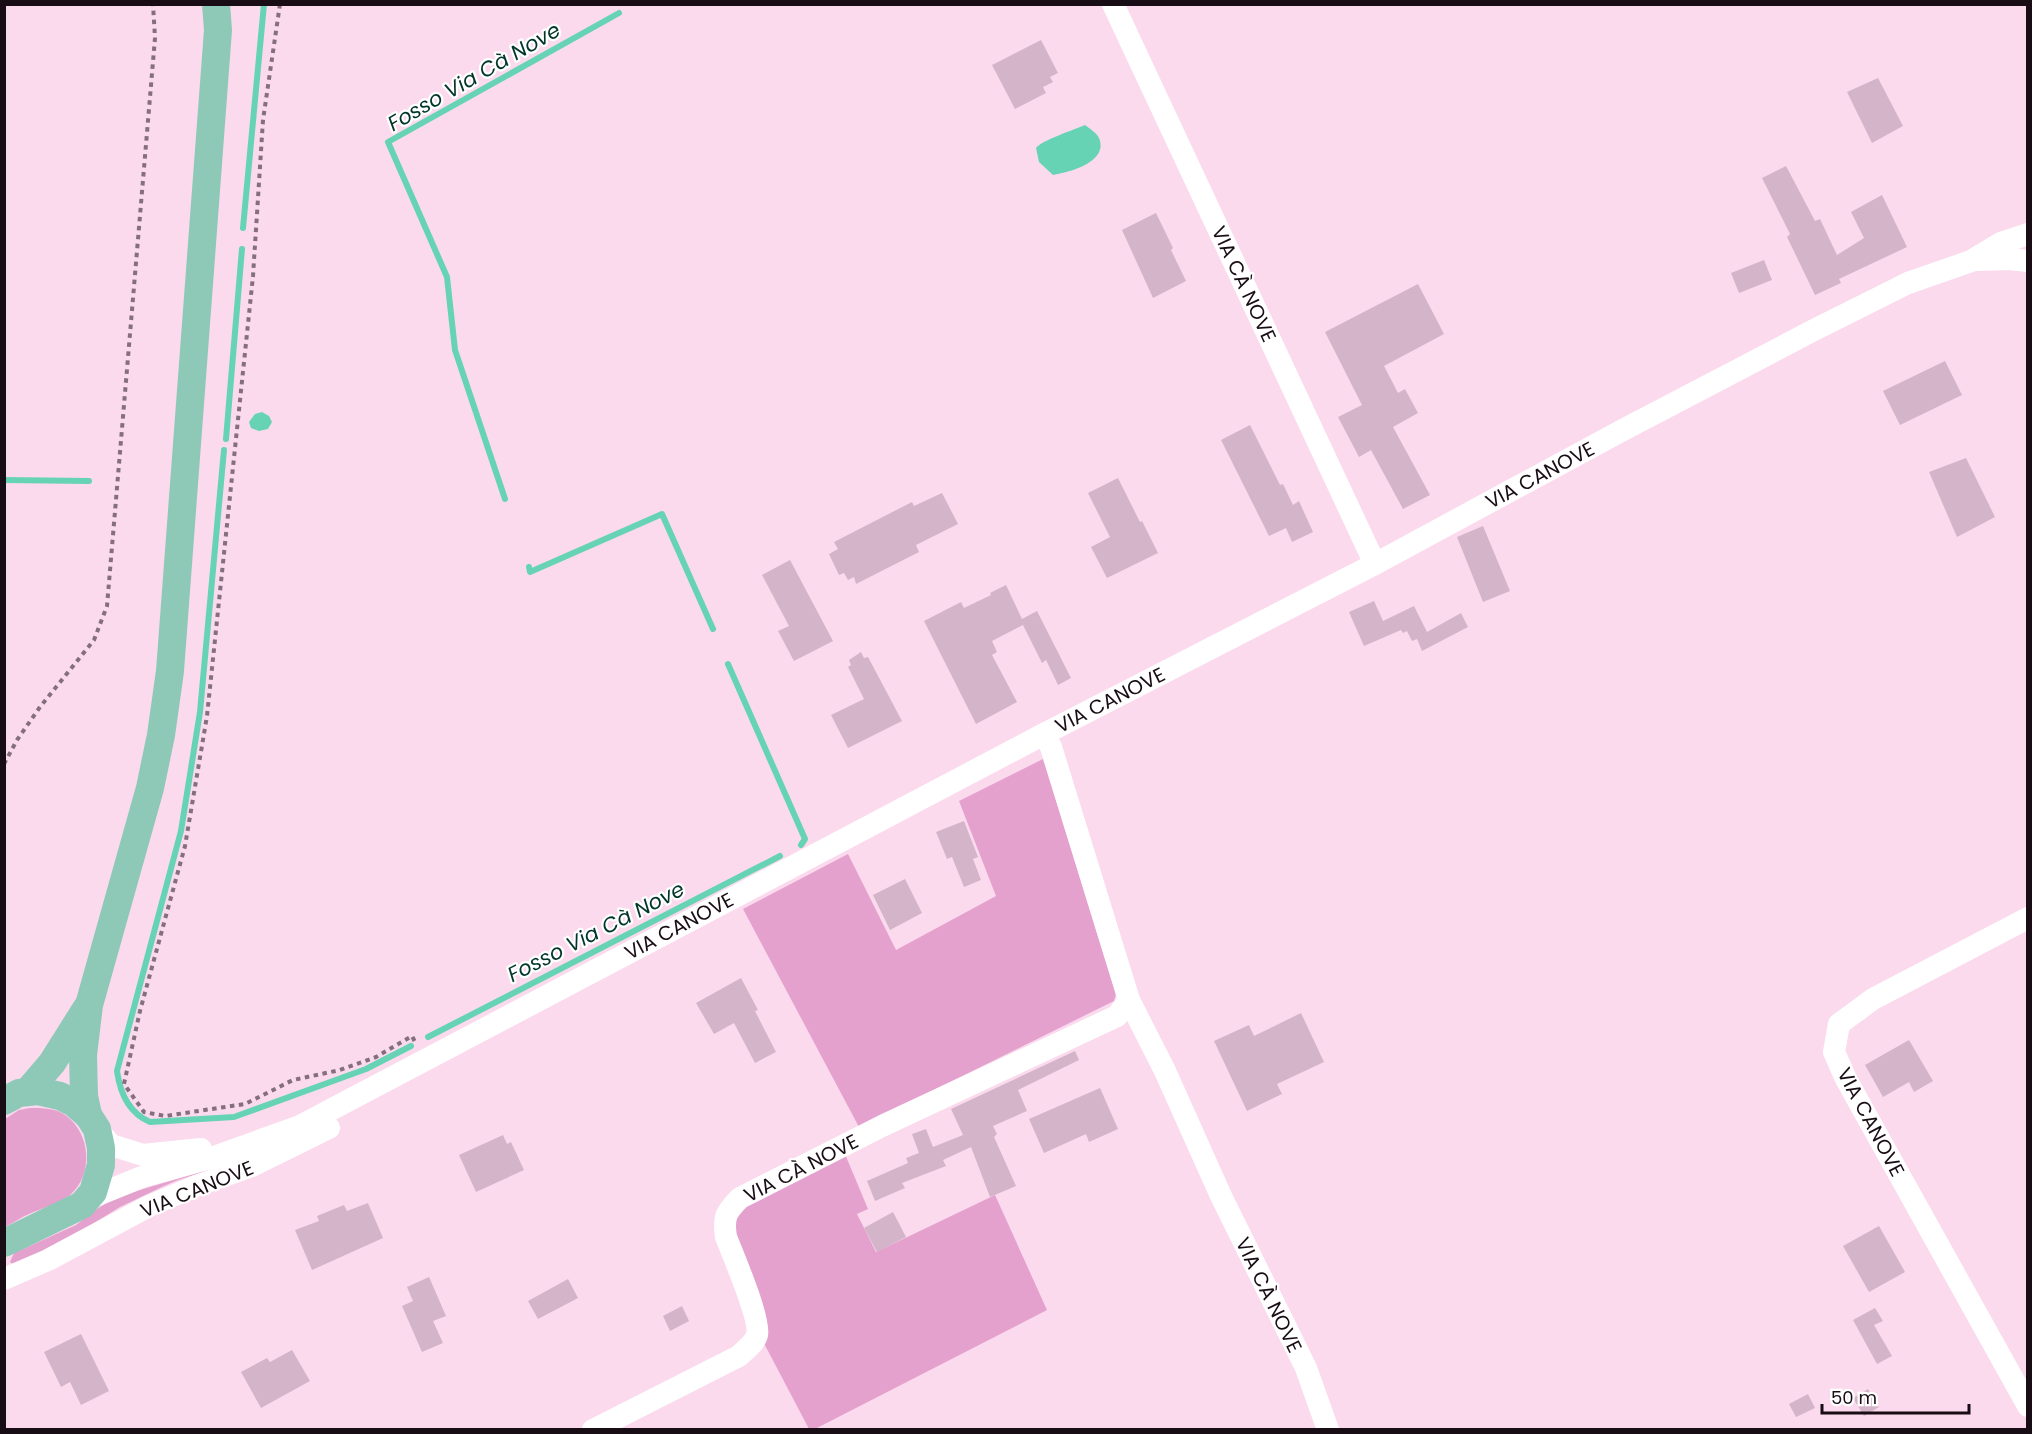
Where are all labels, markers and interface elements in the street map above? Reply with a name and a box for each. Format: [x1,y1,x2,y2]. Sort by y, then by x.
water label: Fosso Via Cà Nove [382,15,565,138]
street label: VIA CÀ NOVE [1205,221,1283,347]
street label: VIA CANOVE [1481,435,1599,515]
street label: VIA CANOVE [1050,660,1170,740]
water label: Fosso Via Cà Nove [502,874,689,989]
street label: VIA CANOVE [620,886,738,966]
street label: VIA CANOVE [1831,1063,1911,1181]
street label: VIA CÀ NOVE [739,1127,863,1209]
street label: VIA CANOVE [136,1154,258,1224]
street label: VIA CÀ NOVE [1229,1233,1309,1357]
scale bar [1822,1377,1969,1415]
text: 50 m [1831,1385,1877,1410]

